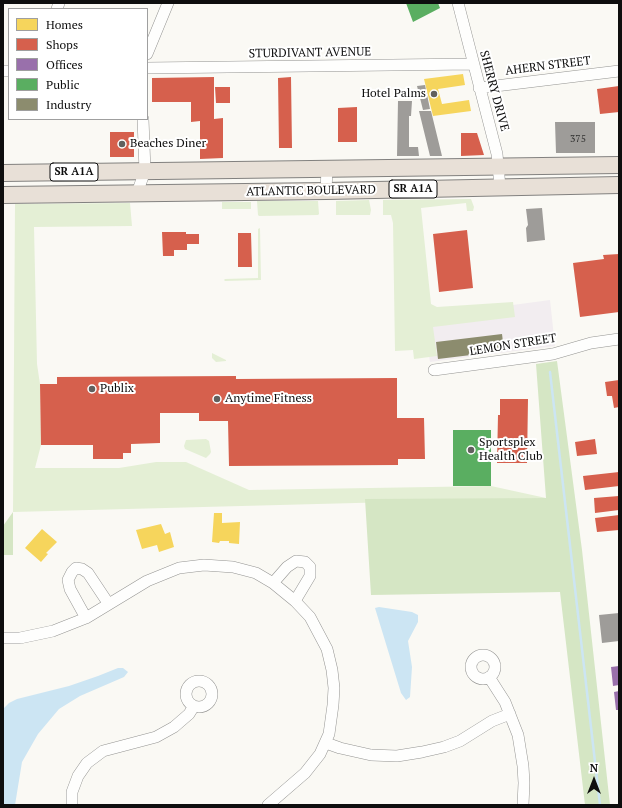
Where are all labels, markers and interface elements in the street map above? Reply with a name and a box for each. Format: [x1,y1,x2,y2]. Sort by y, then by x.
legend [8,8,148,120]
text: Homes [46,17,83,32]
text: Shops [46,37,78,52]
street label: STURDIVANT AVENUE [249,45,371,61]
street label: SHERRY DRIVE [476,49,512,133]
street label: AHERN STREET [504,54,592,78]
text: Offices [46,57,83,72]
text: Public [46,77,79,92]
place label: Hotel Palms [361,87,426,101]
marker: Hotel Palms [429,89,439,99]
text: Industry [46,97,91,112]
house number: 375 [570,133,586,145]
place label: Beaches Diner [130,137,206,151]
marker: Beaches Diner [117,139,127,149]
road number: SR A1A [50,163,98,181]
road number: SR A1A [389,180,437,198]
street label: ATLANTIC BOULEVARD [246,183,376,199]
street label: LEMON STREET [469,331,557,359]
place label: Publix [100,382,134,396]
marker: Publix [87,384,97,394]
place label: Anytime Fitness [225,392,312,406]
marker: Anytime Fitness [212,394,222,404]
place label: Sportsplex Health Club [479,436,543,464]
marker: Sportsplex Health Club [466,445,476,455]
north arrow [574,760,614,800]
text: N [590,761,598,775]

